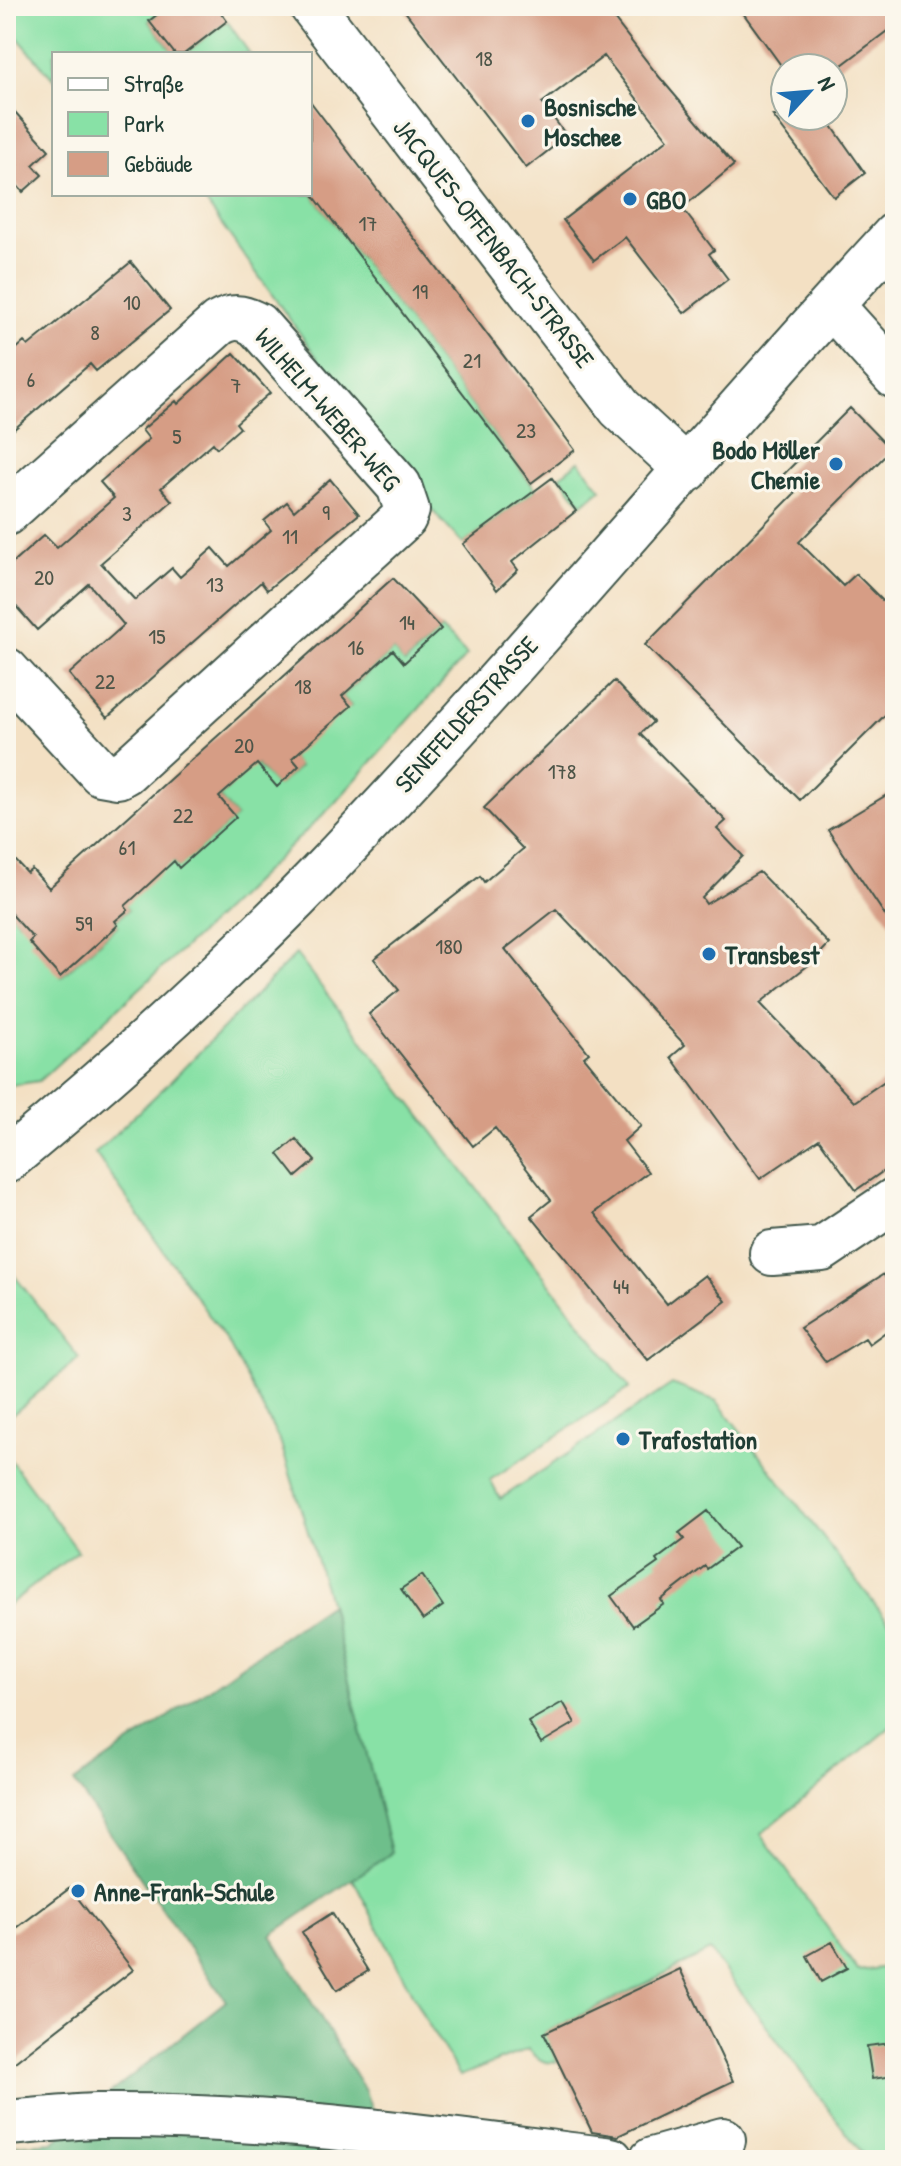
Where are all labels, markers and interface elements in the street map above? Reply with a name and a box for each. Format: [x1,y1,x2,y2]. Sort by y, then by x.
house number: 18 [475,43,493,73]
legend [52,52,312,196]
north arrow [769,52,849,132]
text: Straße [124,67,185,99]
text: N [811,71,843,95]
place label: Bosnische Moschee [544,89,637,154]
text: Park [124,107,164,139]
street label: JACQUES-OFFENBACH-STRASSE [385,111,603,375]
marker: Bosnische Moschee [519,112,537,130]
text: Gebäude [124,147,193,179]
place label: GBO [646,182,687,217]
marker: GBO [621,190,639,208]
house number: 17 [359,208,377,238]
house number: 19 [412,276,428,306]
house number: 10 [123,287,141,317]
house number: 8 [90,317,100,347]
street label: WILHELM-WEBER-WEG [247,320,409,498]
house number: 21 [463,345,481,375]
house number: 6 [27,364,36,394]
house number: 7 [231,370,241,400]
house number: 23 [516,415,536,445]
house number: 5 [172,421,182,451]
place label: Bodo Möller Chemie [712,432,821,497]
marker: Bodo Möller Chemie [827,455,845,473]
house number: 9 [322,497,330,527]
house number: 3 [122,498,132,528]
house number: 11 [282,521,298,551]
house number: 20 [34,562,54,592]
house number: 13 [206,569,224,599]
house number: 14 [399,607,415,637]
house number: 15 [148,621,166,651]
street label: SENEFELDERSTRASSE [386,628,546,800]
house number: 16 [348,632,365,662]
house number: 22 [95,666,116,696]
house number: 18 [294,671,312,701]
house number: 20 [234,730,254,760]
house number: 178 [548,756,576,786]
house number: 22 [173,800,194,830]
house number: 61 [119,832,135,862]
house number: 59 [75,908,93,938]
house number: 180 [435,931,463,961]
place label: Transbest [724,937,820,972]
marker: Transbest [700,945,718,963]
house number: 44 [613,1271,629,1301]
place label: Trafostation [638,1422,757,1457]
marker: Trafostation [614,1430,632,1448]
place label: Anne-Frank-Schule [94,1874,275,1909]
marker: Anne-Frank-Schule [69,1882,87,1900]

